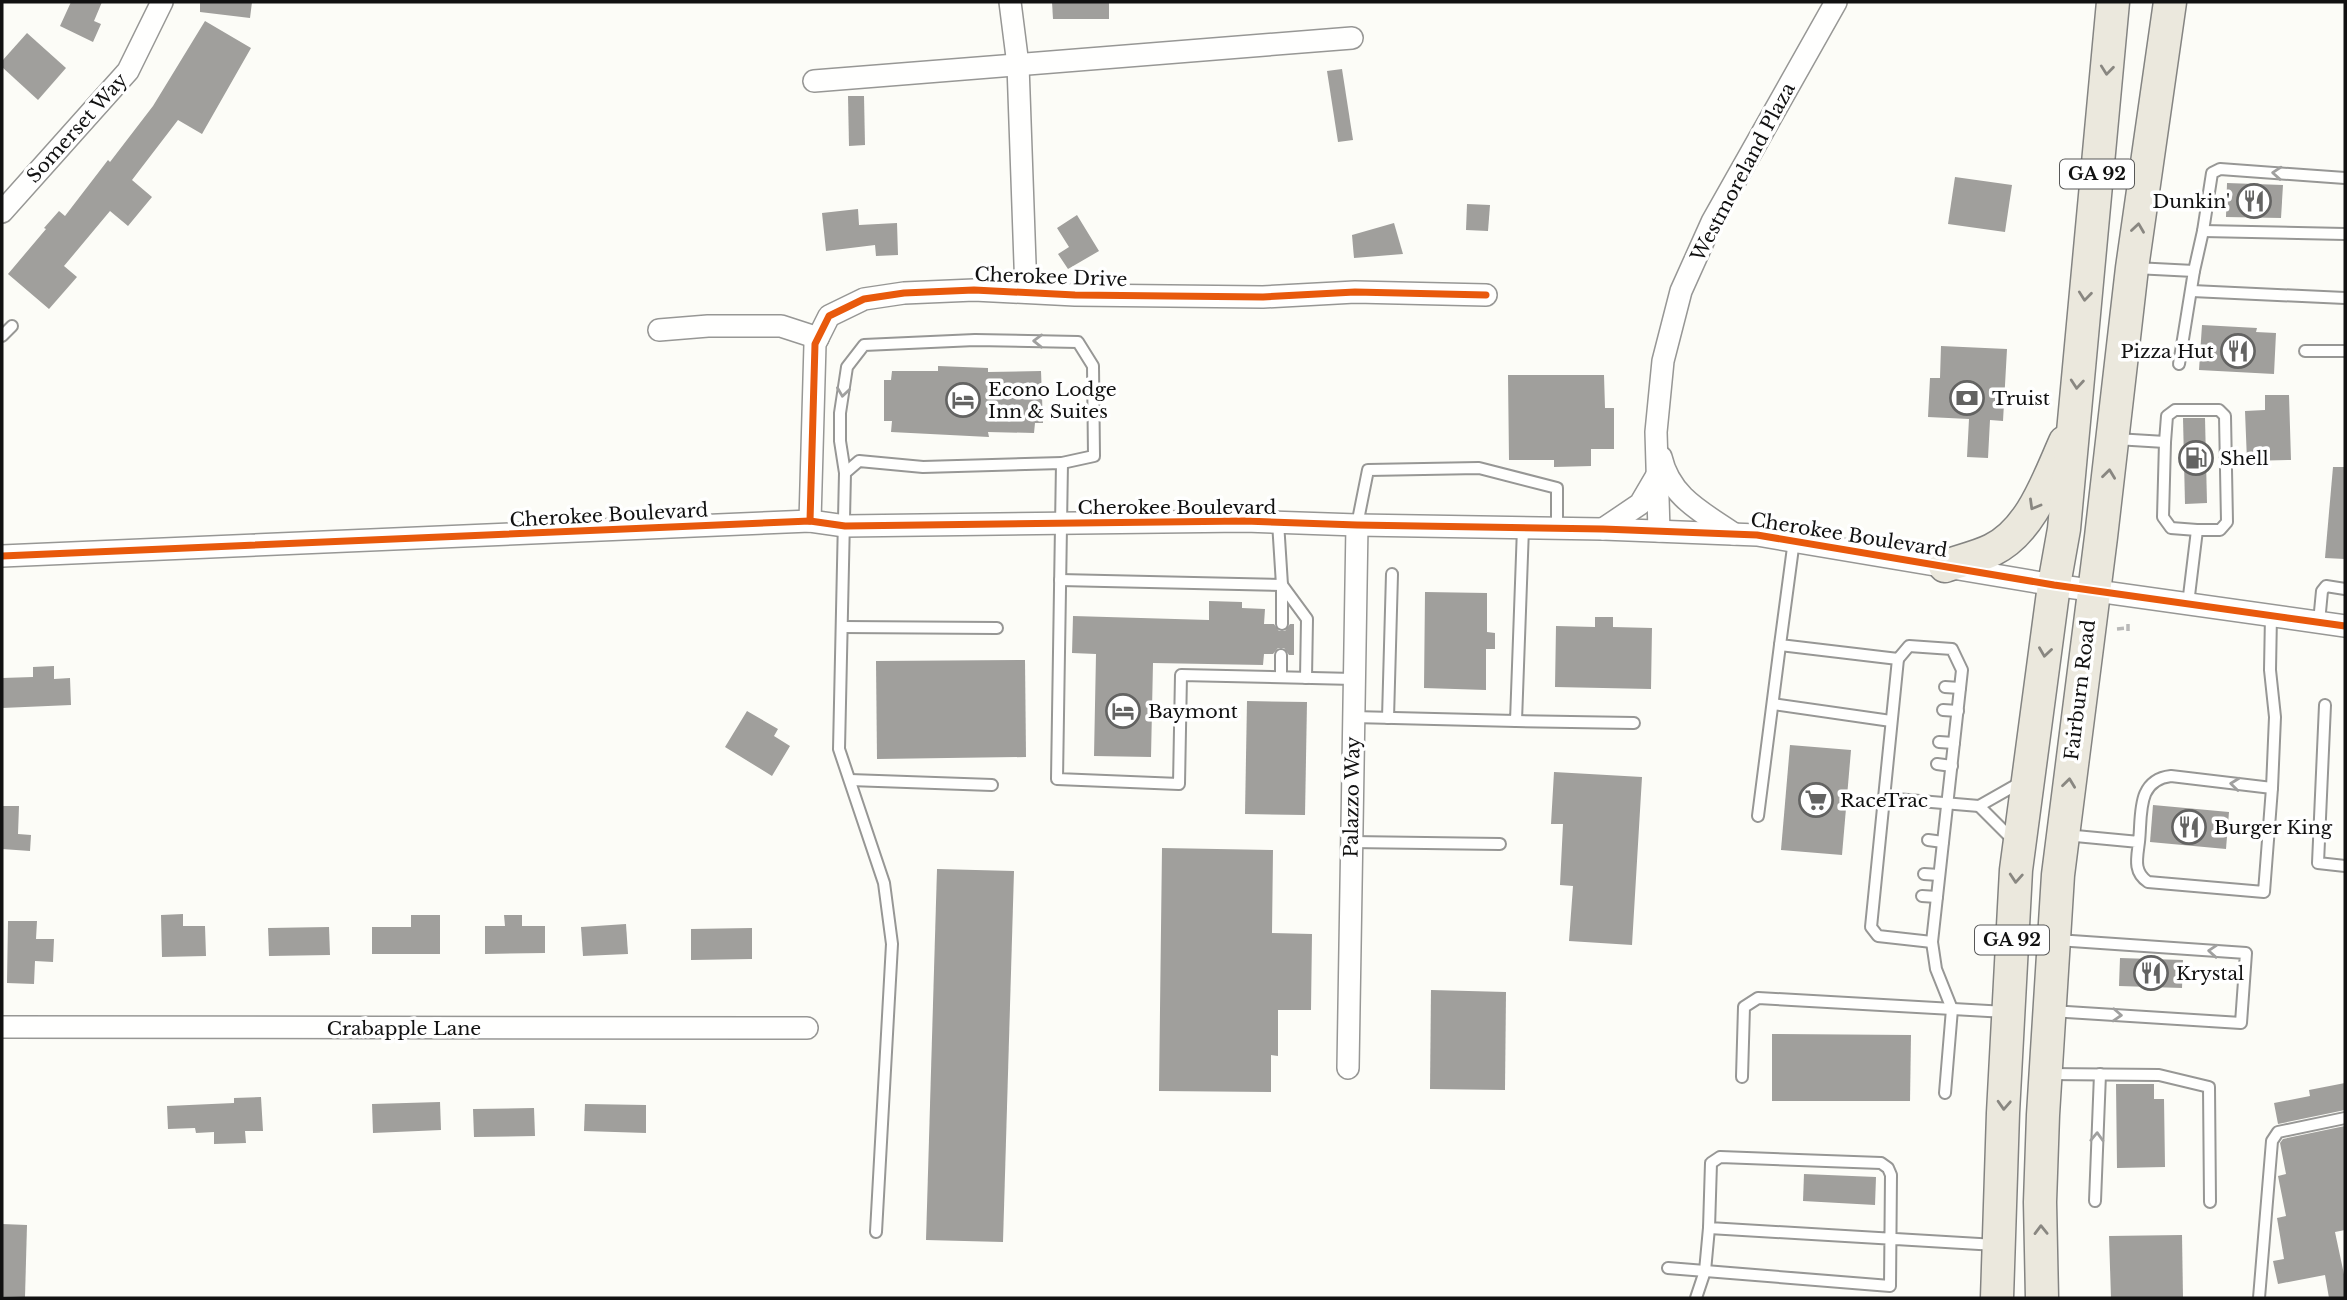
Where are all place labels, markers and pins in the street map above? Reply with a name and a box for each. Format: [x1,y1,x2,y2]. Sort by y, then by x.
restaurant icon: Dunkin' [2235,182,2273,220]
place label: Dunkin' [2152,190,2230,213]
restaurant icon: Pizza Hut [2219,332,2257,370]
place label: Pizza Hut [2120,340,2215,363]
place label: Econo Lodge Inn & Suites [988,378,1117,423]
bank icon: Truist [1948,379,1986,417]
hotel icon: Econo Lodge Inn & Suites [944,381,982,419]
place label: Truist [1992,387,2051,410]
fuel station icon: Shell [2177,439,2215,477]
place label: Shell [2220,447,2269,470]
hotel icon: Baymont [1104,692,1142,730]
place label: Baymont [1148,700,1239,723]
supermarket icon: RaceTrac [1797,781,1835,819]
place label: RaceTrac [1840,789,1928,812]
restaurant icon: Burger King [2170,808,2208,846]
place label: Burger King [2214,816,2333,839]
restaurant icon: Krystal [2132,954,2170,992]
place label: Krystal [2176,962,2244,985]

